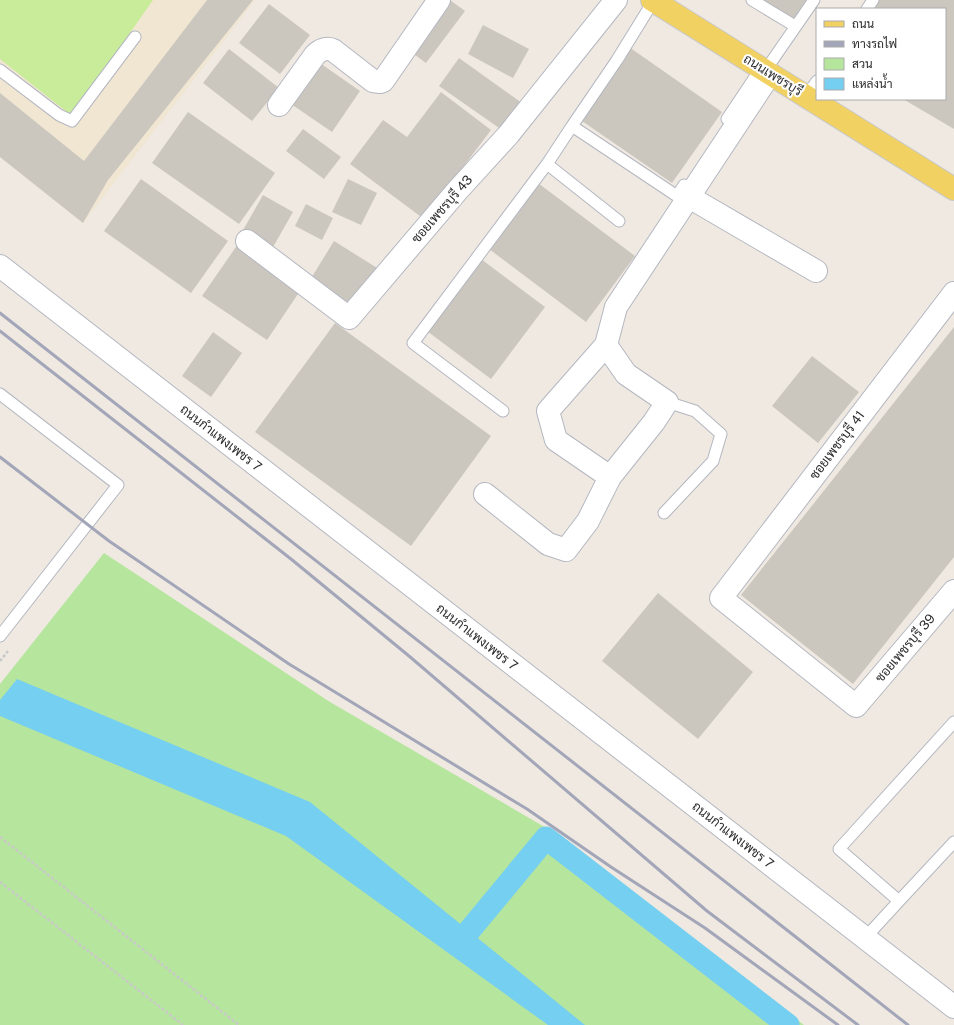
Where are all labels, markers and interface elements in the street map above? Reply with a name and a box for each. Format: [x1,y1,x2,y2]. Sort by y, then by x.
legend [816,8,946,100]
text: ถนน [852,17,875,31]
text: ทางรถไฟ [852,36,897,51]
street label: ถนนเพชรบุรี [740,49,806,101]
text: สวน [852,57,873,71]
text: แหล่งน้ำ [852,73,892,91]
street label: ซอยเพชรบุรี 43 [407,171,477,247]
street label: ถนนกำแพงเพชร 7 [177,402,265,475]
street label: ซอยเพชรบุรี 41 [805,407,869,483]
street label: ถนนกำแพงเพชร 7 [433,601,521,674]
street label: ซอยเพชรบุรี 39 [870,609,940,687]
street label: ถนนกำแพงเพชร 7 [689,799,777,872]

